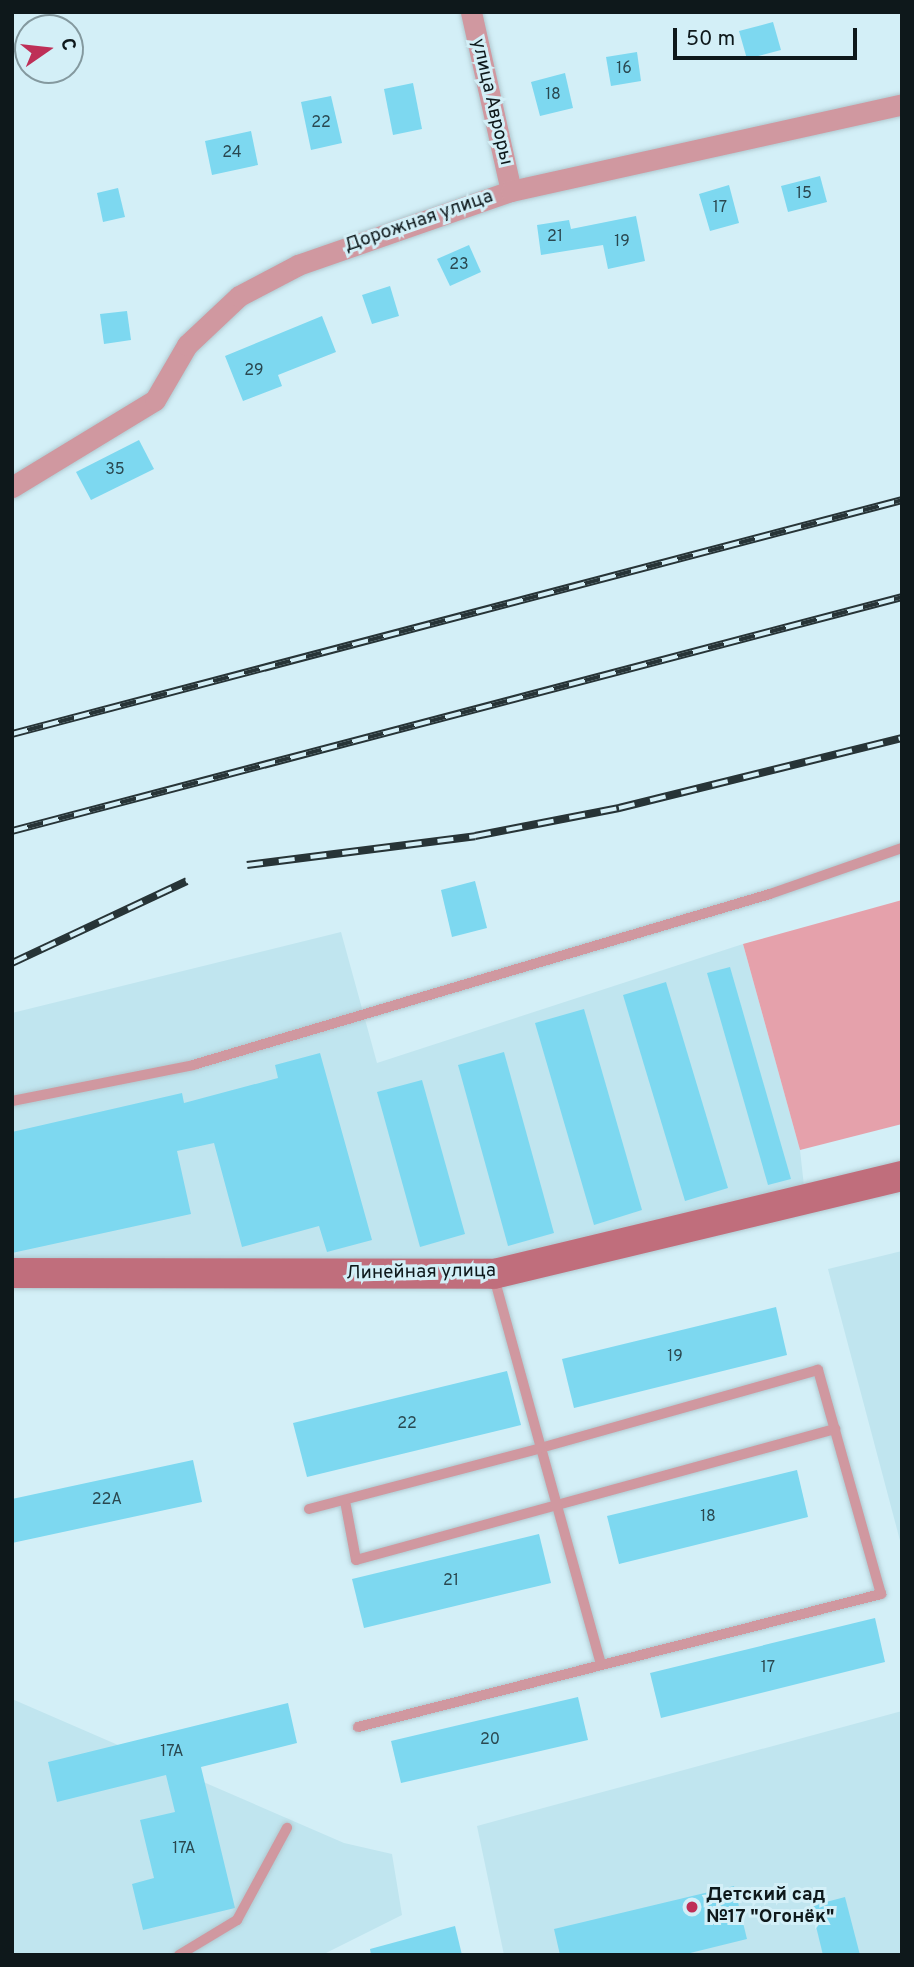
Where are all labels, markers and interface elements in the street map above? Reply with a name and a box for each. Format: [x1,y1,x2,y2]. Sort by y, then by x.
north arrow [14,14,84,84]
scale bar [676,14,860,58]
text: 50 m [686,26,735,53]
text: С [54,36,81,53]
street label: улица Авроры [465,36,517,168]
house number: 16 [616,59,632,79]
house number: 18 [545,85,561,105]
house number: 22 [311,113,331,133]
house number: 24 [222,143,242,163]
house number: 15 [796,184,812,204]
street label: Дорожная улица [342,186,496,258]
house number: 17 [713,198,727,218]
house number: 21 [547,227,563,247]
house number: 19 [614,232,630,252]
house number: 23 [449,255,469,275]
house number: 29 [244,361,264,381]
house number: 35 [105,460,125,480]
street label: Линейная улица [346,1260,496,1286]
house number: 19 [667,1347,683,1367]
house number: 22 [397,1414,417,1434]
house number: 22А [92,1490,122,1510]
house number: 18 [700,1507,716,1527]
house number: 21 [443,1571,459,1591]
house number: 17 [761,1658,775,1678]
house number: 20 [480,1730,500,1750]
house number: 17А [160,1742,184,1762]
house number: 17А [172,1839,196,1859]
place label: Детский сад №17 "Огонёк" [706,1885,834,1929]
marker: Детский сад №17 "Огонёк" [684,1899,700,1915]

